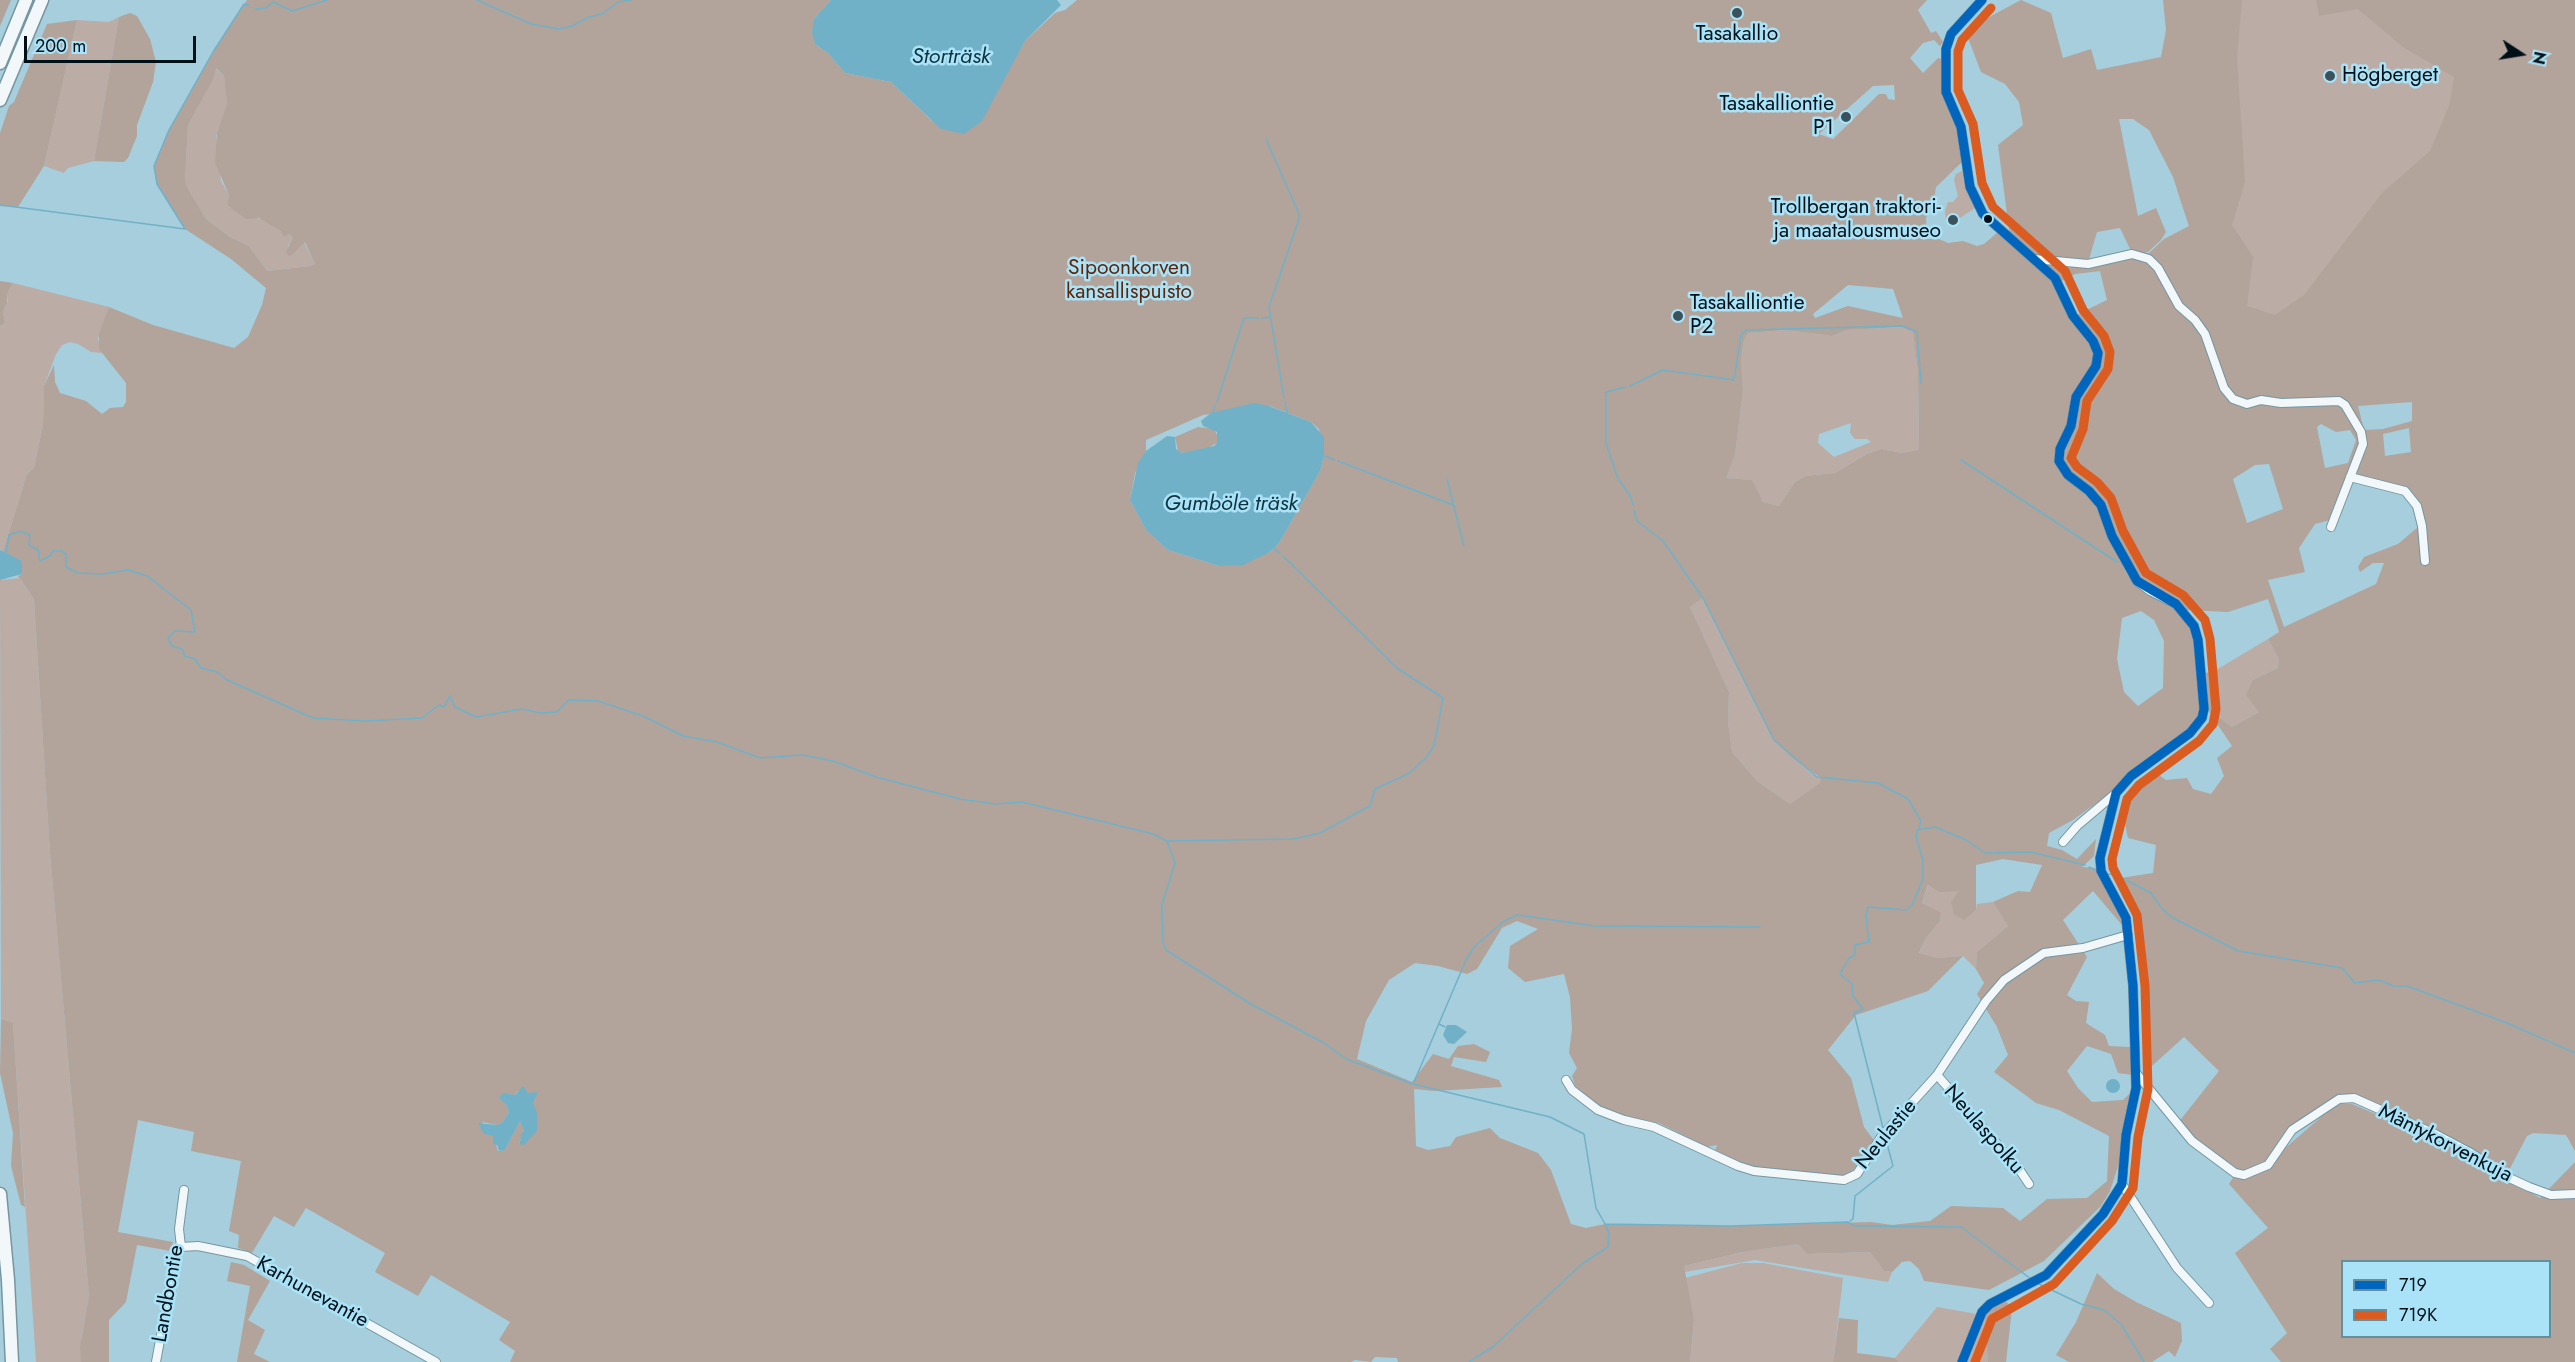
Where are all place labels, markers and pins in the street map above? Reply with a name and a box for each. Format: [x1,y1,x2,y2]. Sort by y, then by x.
marker: Tasakallio [1730,6,1744,20]
place label: Tasakallio [1696,22,1778,48]
place label: Högberget [2342,63,2438,89]
marker: Högberget [2323,69,2337,83]
place label: Tasakalliontie P1 [1719,92,1834,142]
marker: Tasakalliontie P1 [1839,110,1853,124]
place label: Trollbergan traktori- ja maatalousmuseo [1771,195,1941,245]
marker: Trollbergan traktori- ja maatalousmuseo [1946,213,1960,227]
unlabelled marker [1982,213,1994,225]
place label: Tasakalliontie P2 [1690,291,1805,341]
marker: Tasakalliontie P2 [1671,309,1685,323]

